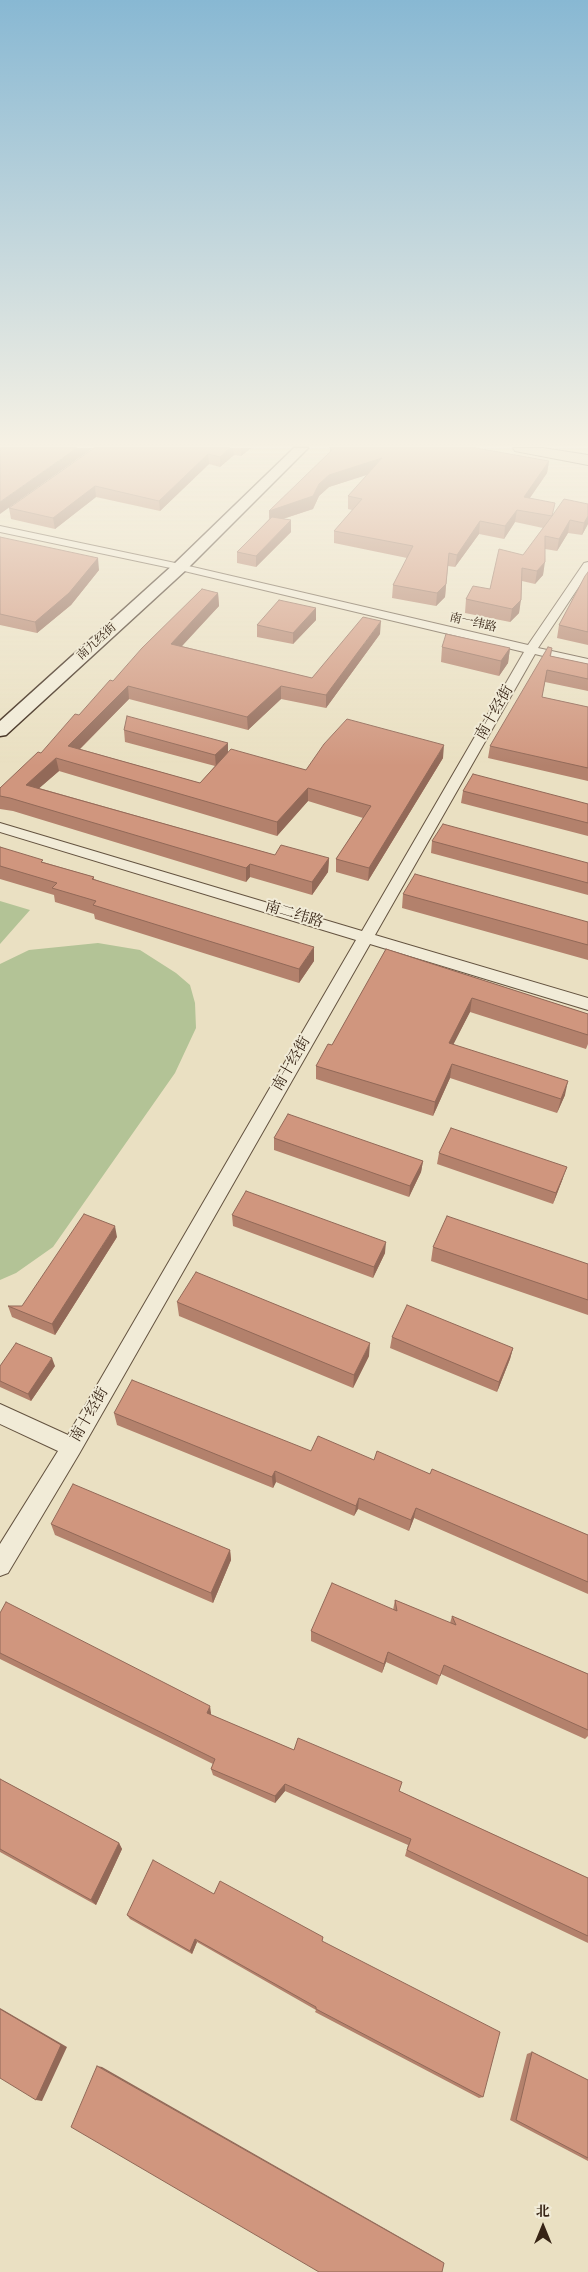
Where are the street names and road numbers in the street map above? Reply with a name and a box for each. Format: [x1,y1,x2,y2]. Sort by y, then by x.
street label: 南一纬路 [448,611,498,635]
street label: 南九经街 [74,621,120,663]
street label: 南十经街 [472,683,518,743]
street label: 南二纬路 [263,898,325,932]
street label: 南十经街 [269,1034,315,1094]
street label: 南十经街 [67,1385,113,1445]

